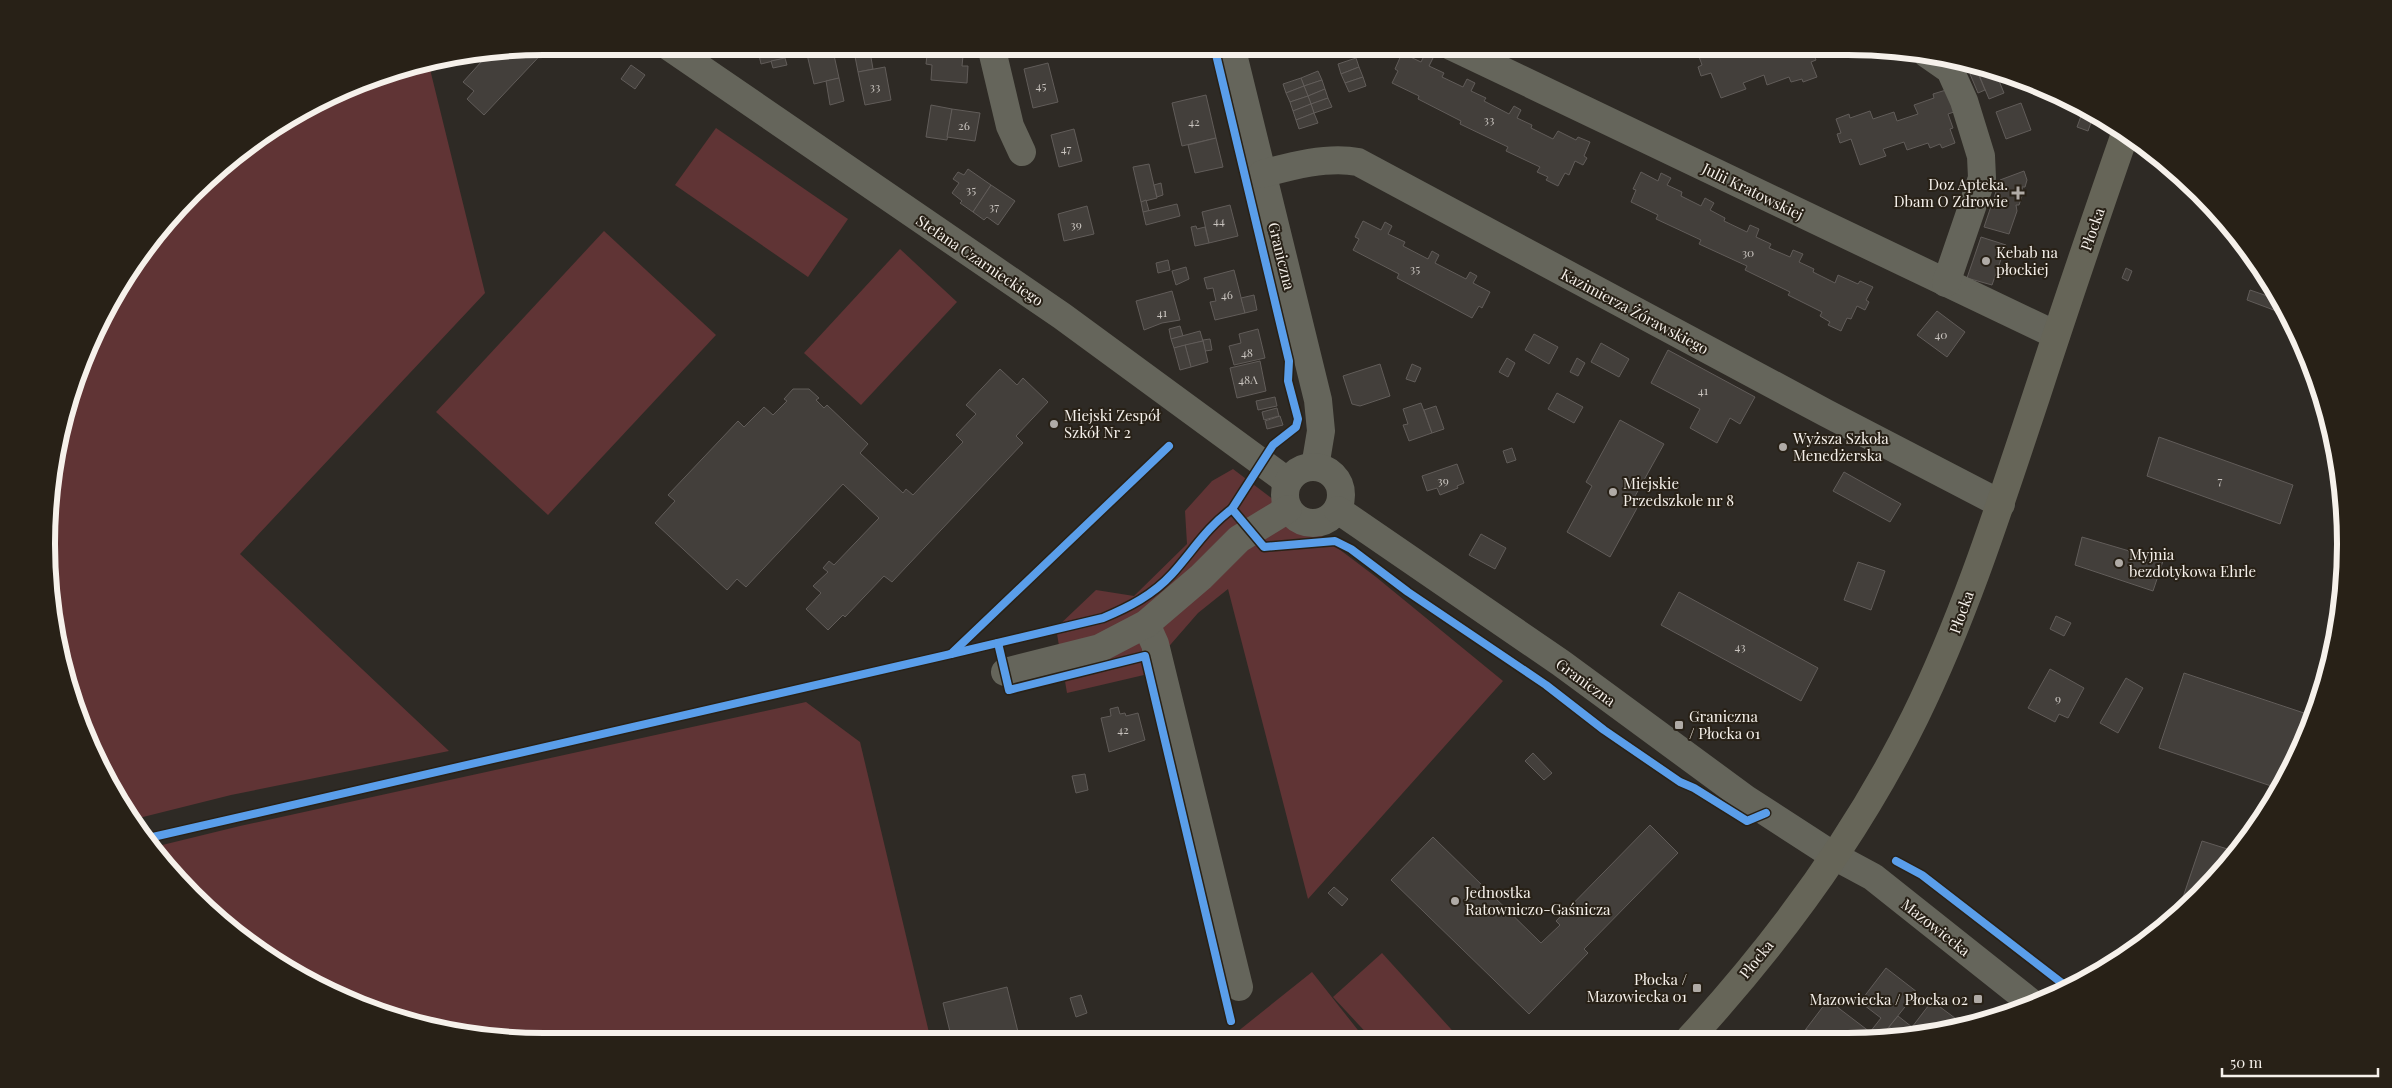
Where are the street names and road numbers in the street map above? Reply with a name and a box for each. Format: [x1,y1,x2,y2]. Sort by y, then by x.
street label: Julii Kratowskiej [1698,157,1807,224]
street label: Płocka [2075,205,2109,253]
street label: Stefana Czarnieckiego [912,210,1048,310]
street label: Graniczna [1264,220,1300,292]
street label: Kazimierza Żórawskiego [1558,264,1712,358]
street label: Płocka [1944,587,1978,636]
street label: Graniczna [1552,654,1620,711]
street label: Mazowiecka [1897,894,1975,960]
street label: Płocka [1734,935,1778,982]

